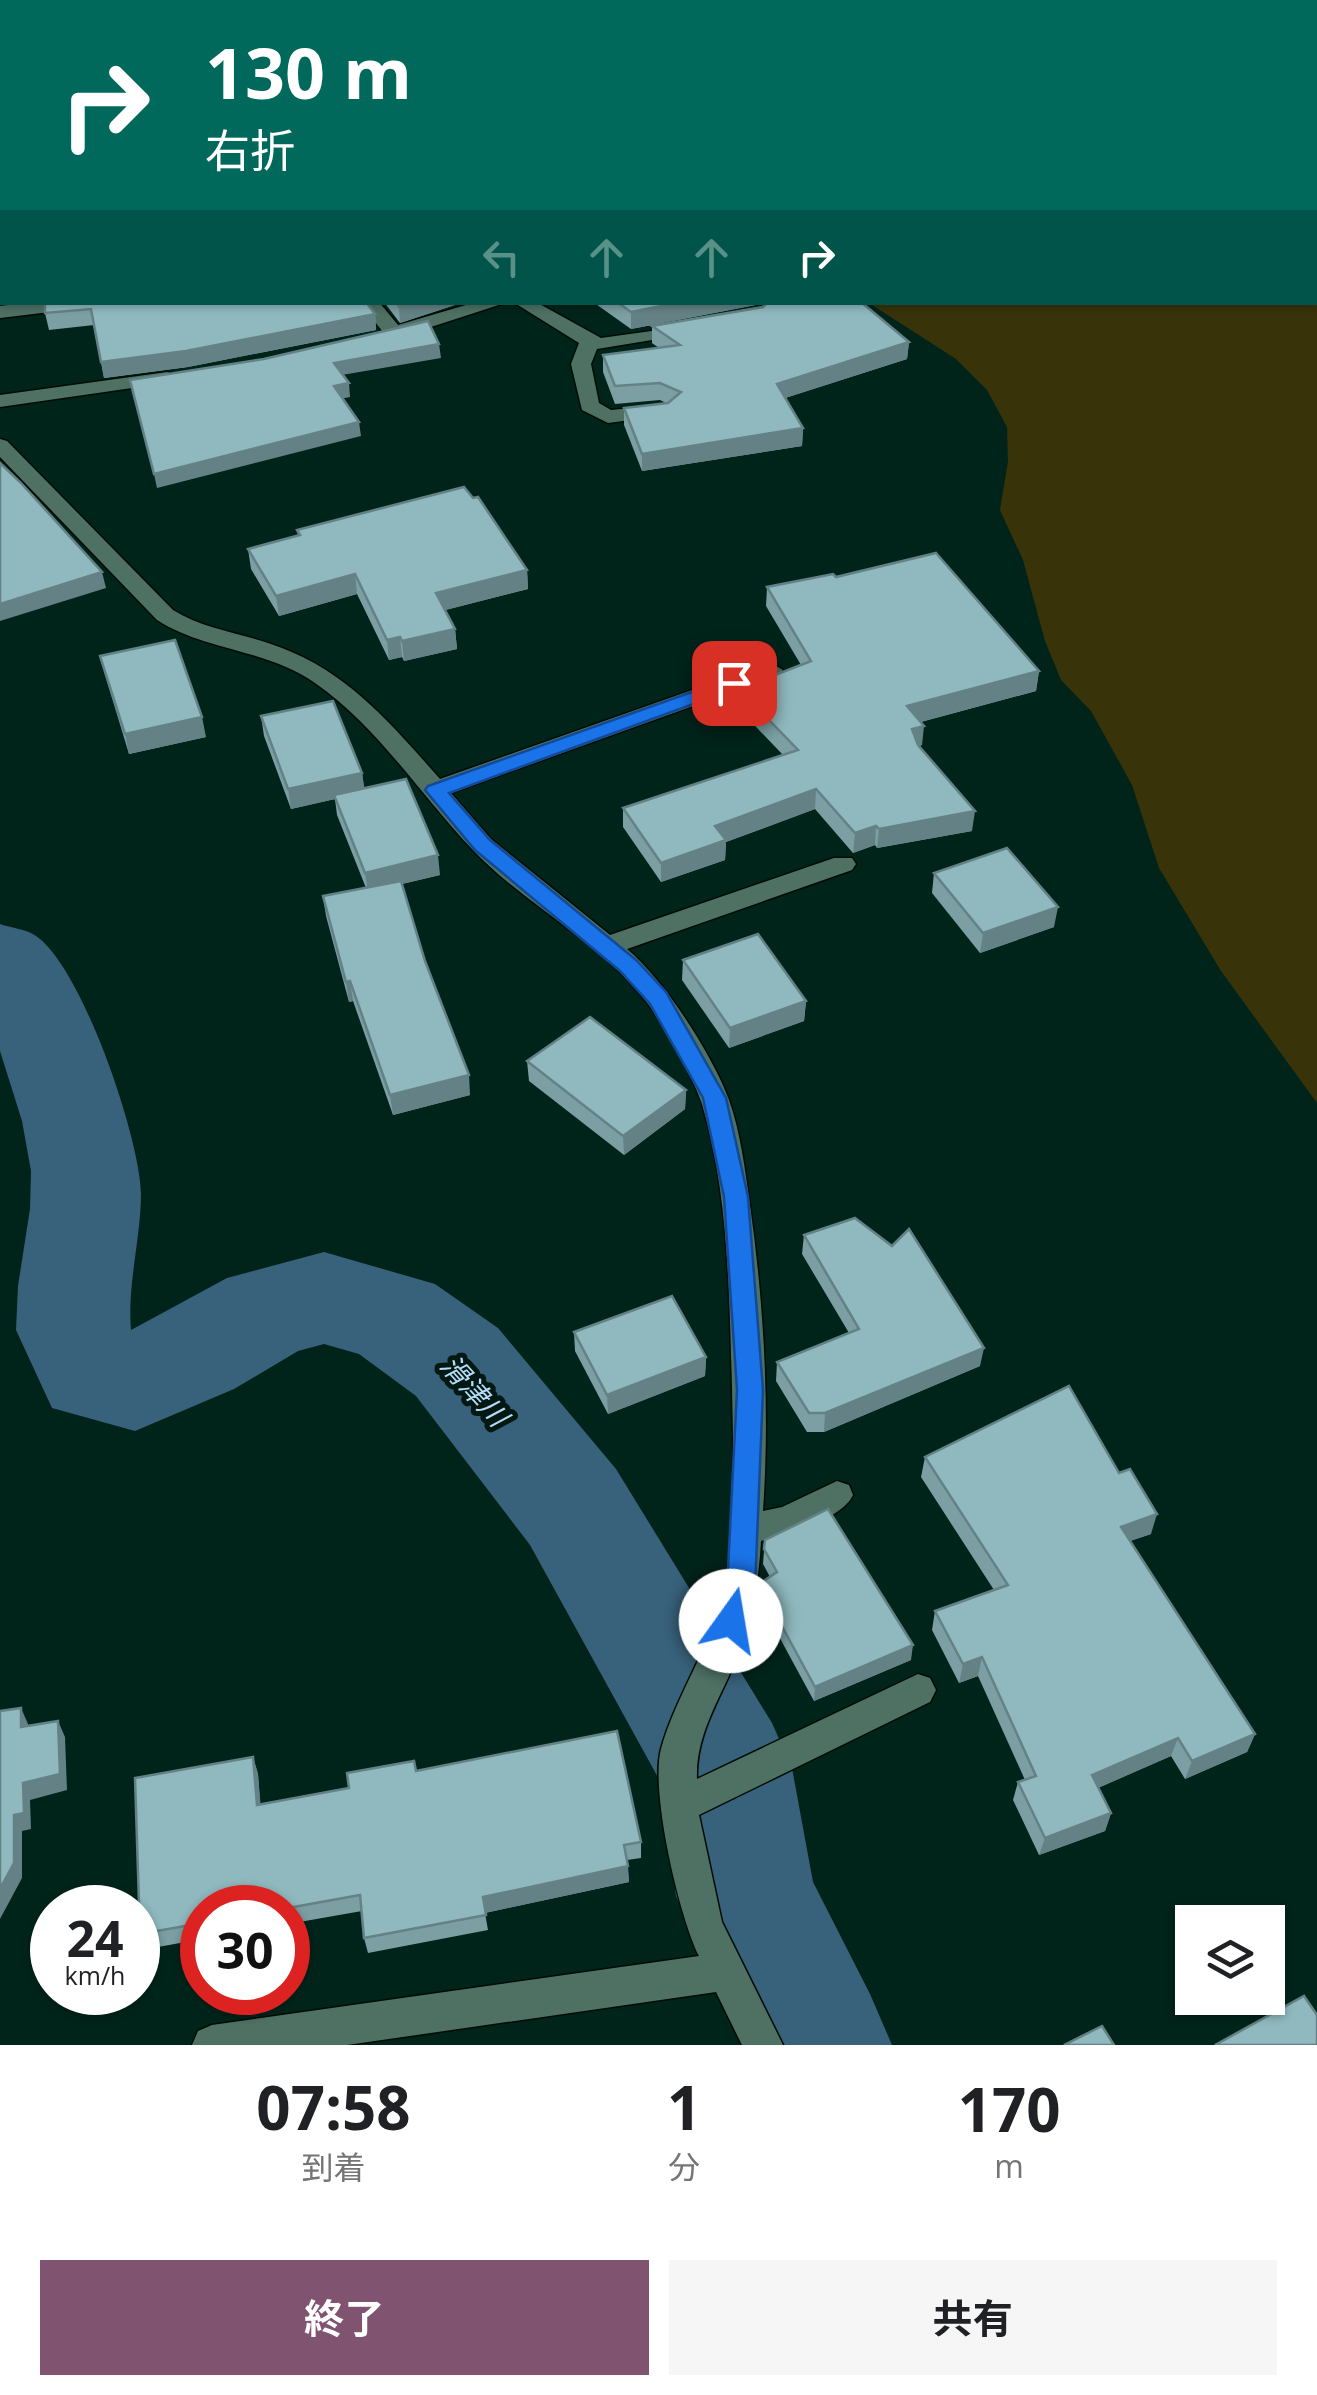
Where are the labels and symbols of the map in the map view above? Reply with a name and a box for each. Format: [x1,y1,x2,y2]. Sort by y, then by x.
pin [692,641,777,726]
water label: 滑津川 [433,1346,519,1436]
position arrow [679,1569,783,1673]
speed limit sign: 30 [180,1885,310,2015]

